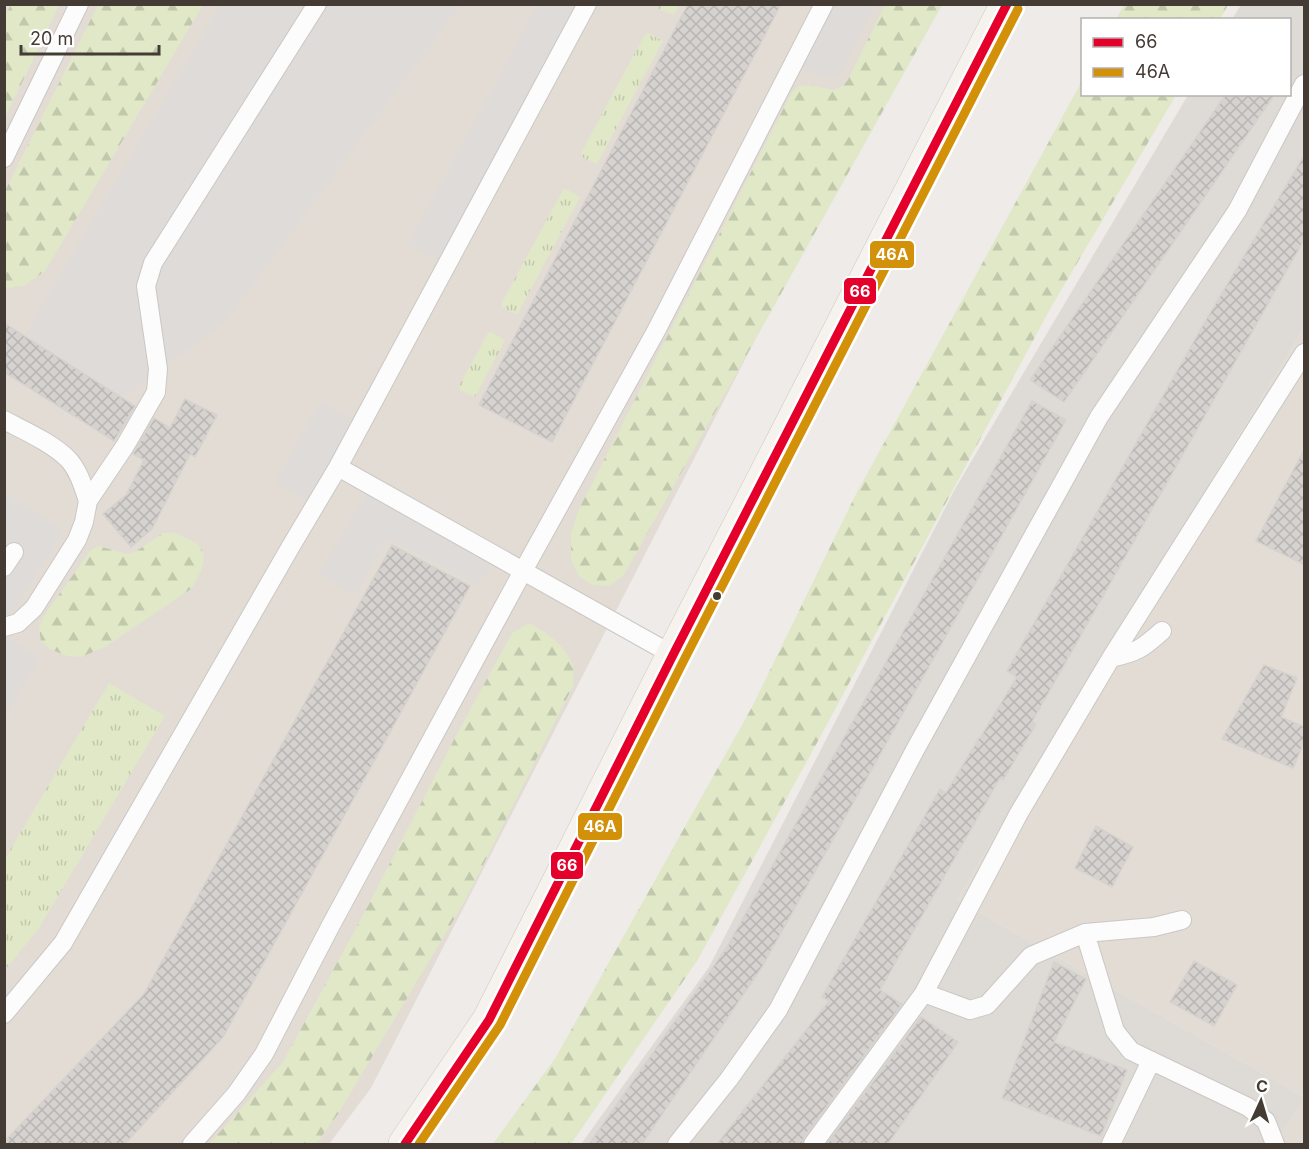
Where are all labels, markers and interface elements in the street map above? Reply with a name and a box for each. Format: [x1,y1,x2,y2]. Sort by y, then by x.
scale bar [21,18,159,56]
legend [1081,18,1291,96]
text: 20 m [30,28,73,49]
text: 66 [1135,31,1157,52]
text: 46А [1135,61,1170,82]
line badge: 46А [869,240,915,269]
text: 46А [875,244,909,264]
line badge: 66 [843,277,877,305]
text: 66 [850,281,870,301]
unlabelled marker [711,590,723,602]
line badge: 46А [577,812,623,841]
text: 46А [583,816,617,836]
line badge: 66 [550,851,584,880]
text: 66 [557,855,577,875]
north arrow [1231,1071,1291,1131]
text: С [1255,1076,1269,1096]

